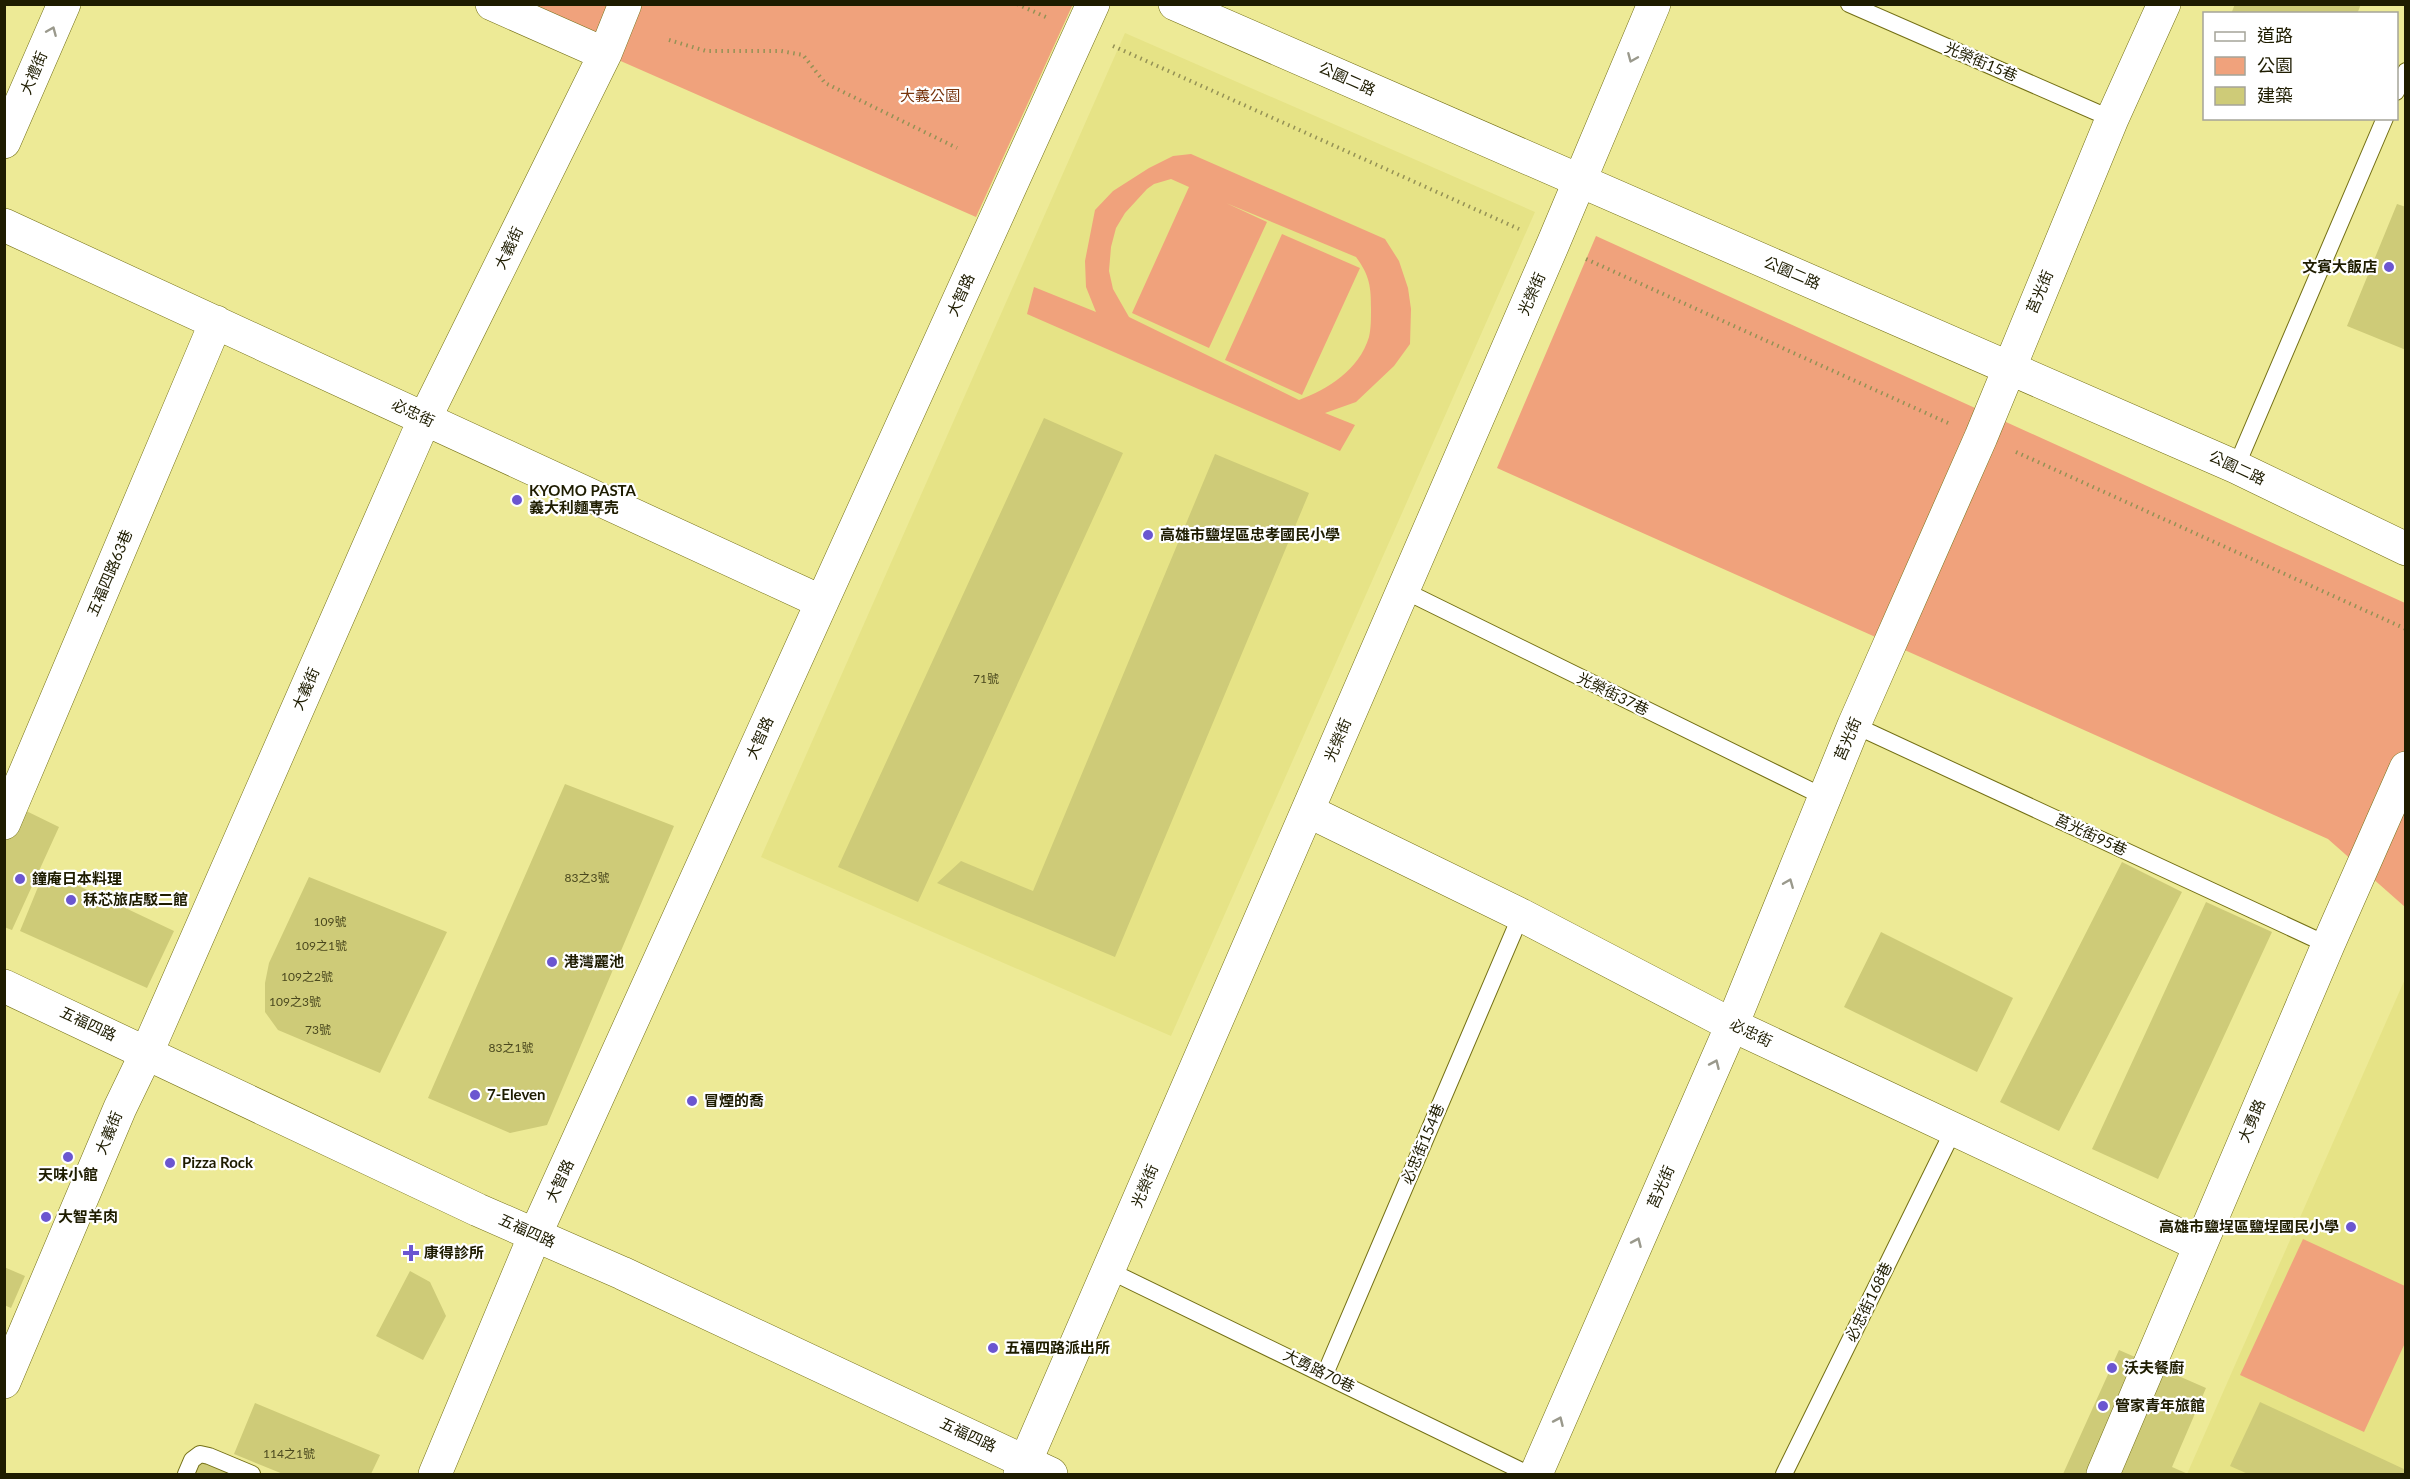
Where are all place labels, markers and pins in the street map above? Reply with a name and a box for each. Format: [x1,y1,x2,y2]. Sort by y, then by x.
place label: 文賓大飯店 [2302,257,2377,275]
marker: 文賓大飯店 [2382,260,2396,274]
place label: KYOMO PASTA 義大利麵専売 [529,481,637,516]
marker: KYOMO PASTA 義大利麵専売 [510,493,524,507]
place label: 高雄市鹽埕區忠孝國民小學 [1160,525,1340,543]
marker: 高雄市鹽埕區忠孝國民小學 [1141,528,1155,542]
place label: 鐘庵日本料理 [32,869,122,887]
marker: 鐘庵日本料理 [13,872,27,886]
place label: 秝芯旅店駁二館 [83,890,188,908]
marker: 秝芯旅店駁二館 [64,893,78,907]
place label: 港灣麗池 [564,952,624,970]
marker: 港灣麗池 [545,955,559,969]
place label: 7-Eleven [487,1085,546,1103]
marker: 7-Eleven [468,1088,482,1102]
place label: 冒煙的喬 [704,1091,764,1109]
marker: 冒煙的喬 [685,1094,699,1108]
marker: 天味小館 [61,1150,75,1164]
place label: Pizza Rock [182,1153,254,1171]
marker: Pizza Rock [163,1156,177,1170]
place label: 天味小館 [38,1165,98,1183]
place label: 大智羊肉 [58,1207,118,1225]
marker: 大智羊肉 [39,1210,53,1224]
place label: 高雄市鹽埕區鹽埕國民小學 [2159,1217,2339,1235]
marker: 高雄市鹽埕區鹽埕國民小學 [2344,1220,2358,1234]
place label: 康得診所 [424,1243,484,1261]
marker: 康得診所 [402,1244,420,1262]
place label: 五福四路派出所 [1005,1338,1110,1356]
marker: 五福四路派出所 [986,1341,1000,1355]
place label: 沃夫餐廚 [2124,1358,2184,1376]
marker: 沃夫餐廚 [2105,1361,2119,1375]
place label: 管家青年旅館 [2115,1396,2205,1414]
marker: 管家青年旅館 [2096,1399,2110,1413]

